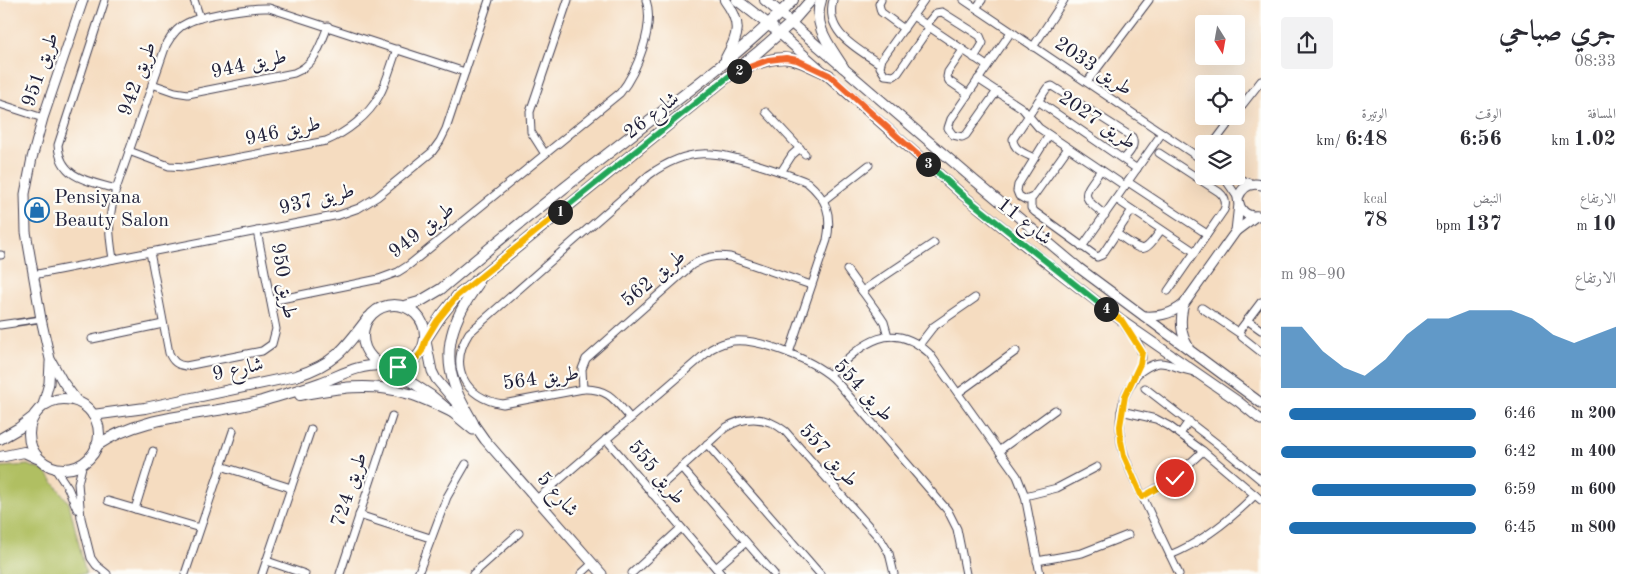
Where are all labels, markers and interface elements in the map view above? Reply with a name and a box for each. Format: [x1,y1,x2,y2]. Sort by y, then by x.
north arrow [1195,15,1245,65]
map controls [1195,15,1245,185]
button: share [1281,17,1333,69]
text: جري صباحي [1499,19,1616,47]
street label: طريق 951 [19,30,64,110]
street label: طريق 2033 [1050,34,1135,101]
street label: طريق 942 [115,39,162,119]
street label: طريق 944 [209,47,289,84]
text: 08:33 [1574,54,1616,70]
pin: 2 [726,58,752,84]
text: 2 [735,64,744,78]
button: locate [1195,75,1245,125]
street label: طريق 2027 [1054,88,1139,155]
street label: شارع 26 [621,89,687,148]
text: الوتيرة [1362,107,1387,121]
text: الوقت [1475,107,1502,121]
text: المسافة [1587,107,1616,121]
street label: طريق 946 [243,114,323,151]
text: 6:48 [1345,129,1387,150]
text: 6:56 [1459,129,1502,150]
text: 1.02 [1574,129,1616,150]
text: /km [1316,134,1345,148]
text: km [1551,134,1574,148]
button: layers [1195,135,1245,185]
pin: 3 [916,152,940,176]
text: 3 [924,157,933,171]
street label: طريق 937 [277,181,357,220]
place label: Pensiyana Beauty Salon [54,188,169,231]
text: kcal [1363,192,1387,206]
text: النبض [1473,192,1502,206]
text: الارتفاع [1580,192,1616,206]
street label: شارع 11 [989,194,1055,254]
shop icon: Pensiyana Beauty Salon [24,197,50,223]
street label: طريق 949 [386,199,459,263]
pin: 1 [548,200,572,224]
text: 1 [556,205,565,219]
text: 78 [1363,210,1387,231]
text: 137 [1465,214,1502,235]
text: 10 [1592,214,1616,235]
text: bpm [1436,219,1465,233]
text: m [1577,219,1592,233]
street label: طريق 950 [265,241,300,321]
street label: طريق 562 [618,247,691,312]
text: 90–98 m [1281,267,1345,283]
text: الارتفاع [1574,271,1616,287]
pin: 4 [1094,296,1118,322]
text: 4 [1102,302,1111,316]
pin [377,346,419,388]
icon: arrive [384,353,412,381]
street label: شارع 9 [211,355,267,391]
street label: طريق 554 [829,356,897,427]
street label: طريق 564 [501,364,581,395]
text: 6:46 [1504,406,1536,422]
text: 200 m [1571,406,1616,422]
street label: طريق 557 [794,421,861,492]
street label: طريق 555 [623,437,688,510]
text: 6:42 [1504,444,1536,460]
text: 400 m [1571,444,1616,460]
street label: طريق 724 [329,450,372,530]
pin [1154,457,1196,499]
icon: check [1161,464,1189,492]
street label: شارع 5 [528,469,582,525]
text: 6:59 [1504,482,1536,498]
text: 600 m [1571,482,1616,498]
text: 6:45 [1504,520,1536,536]
text: 800 m [1571,520,1616,536]

